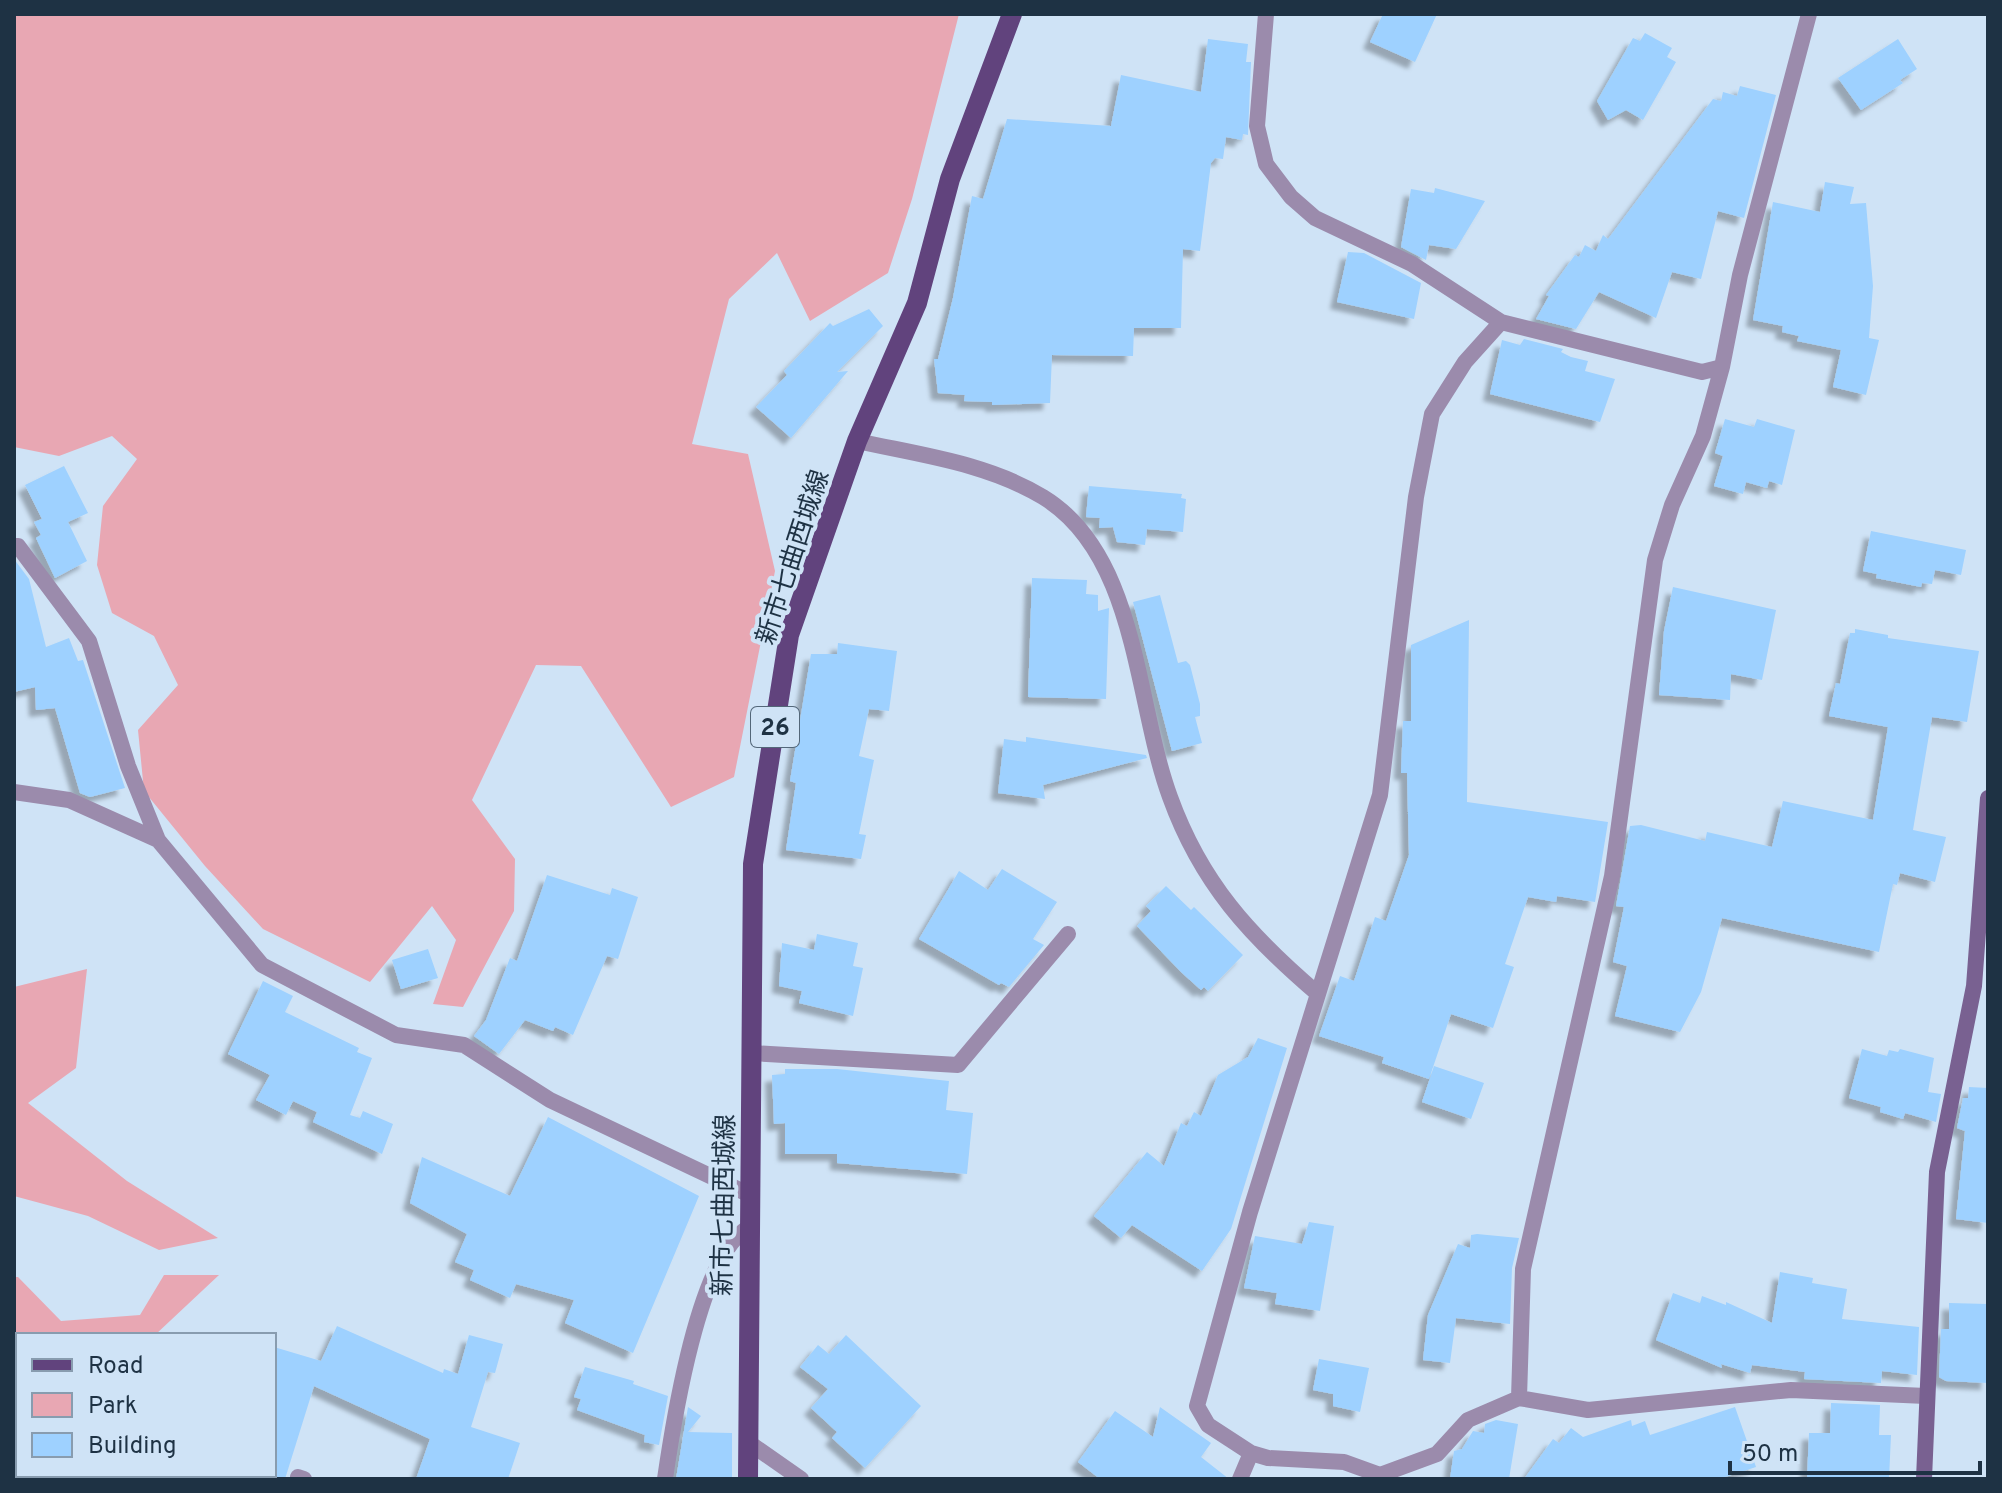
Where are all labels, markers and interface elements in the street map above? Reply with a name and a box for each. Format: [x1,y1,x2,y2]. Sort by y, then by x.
street label: 新市七曲西城線 [751,466,838,649]
road number: 26 [751,707,799,747]
street label: 新市七曲西城線 [707,1114,744,1296]
legend [16,1333,276,1477]
text: Road [88,1352,144,1382]
text: Park [88,1392,138,1422]
scale bar [1730,1425,1980,1475]
text: Building [88,1432,177,1462]
text: 50 m [1742,1440,1798,1470]

